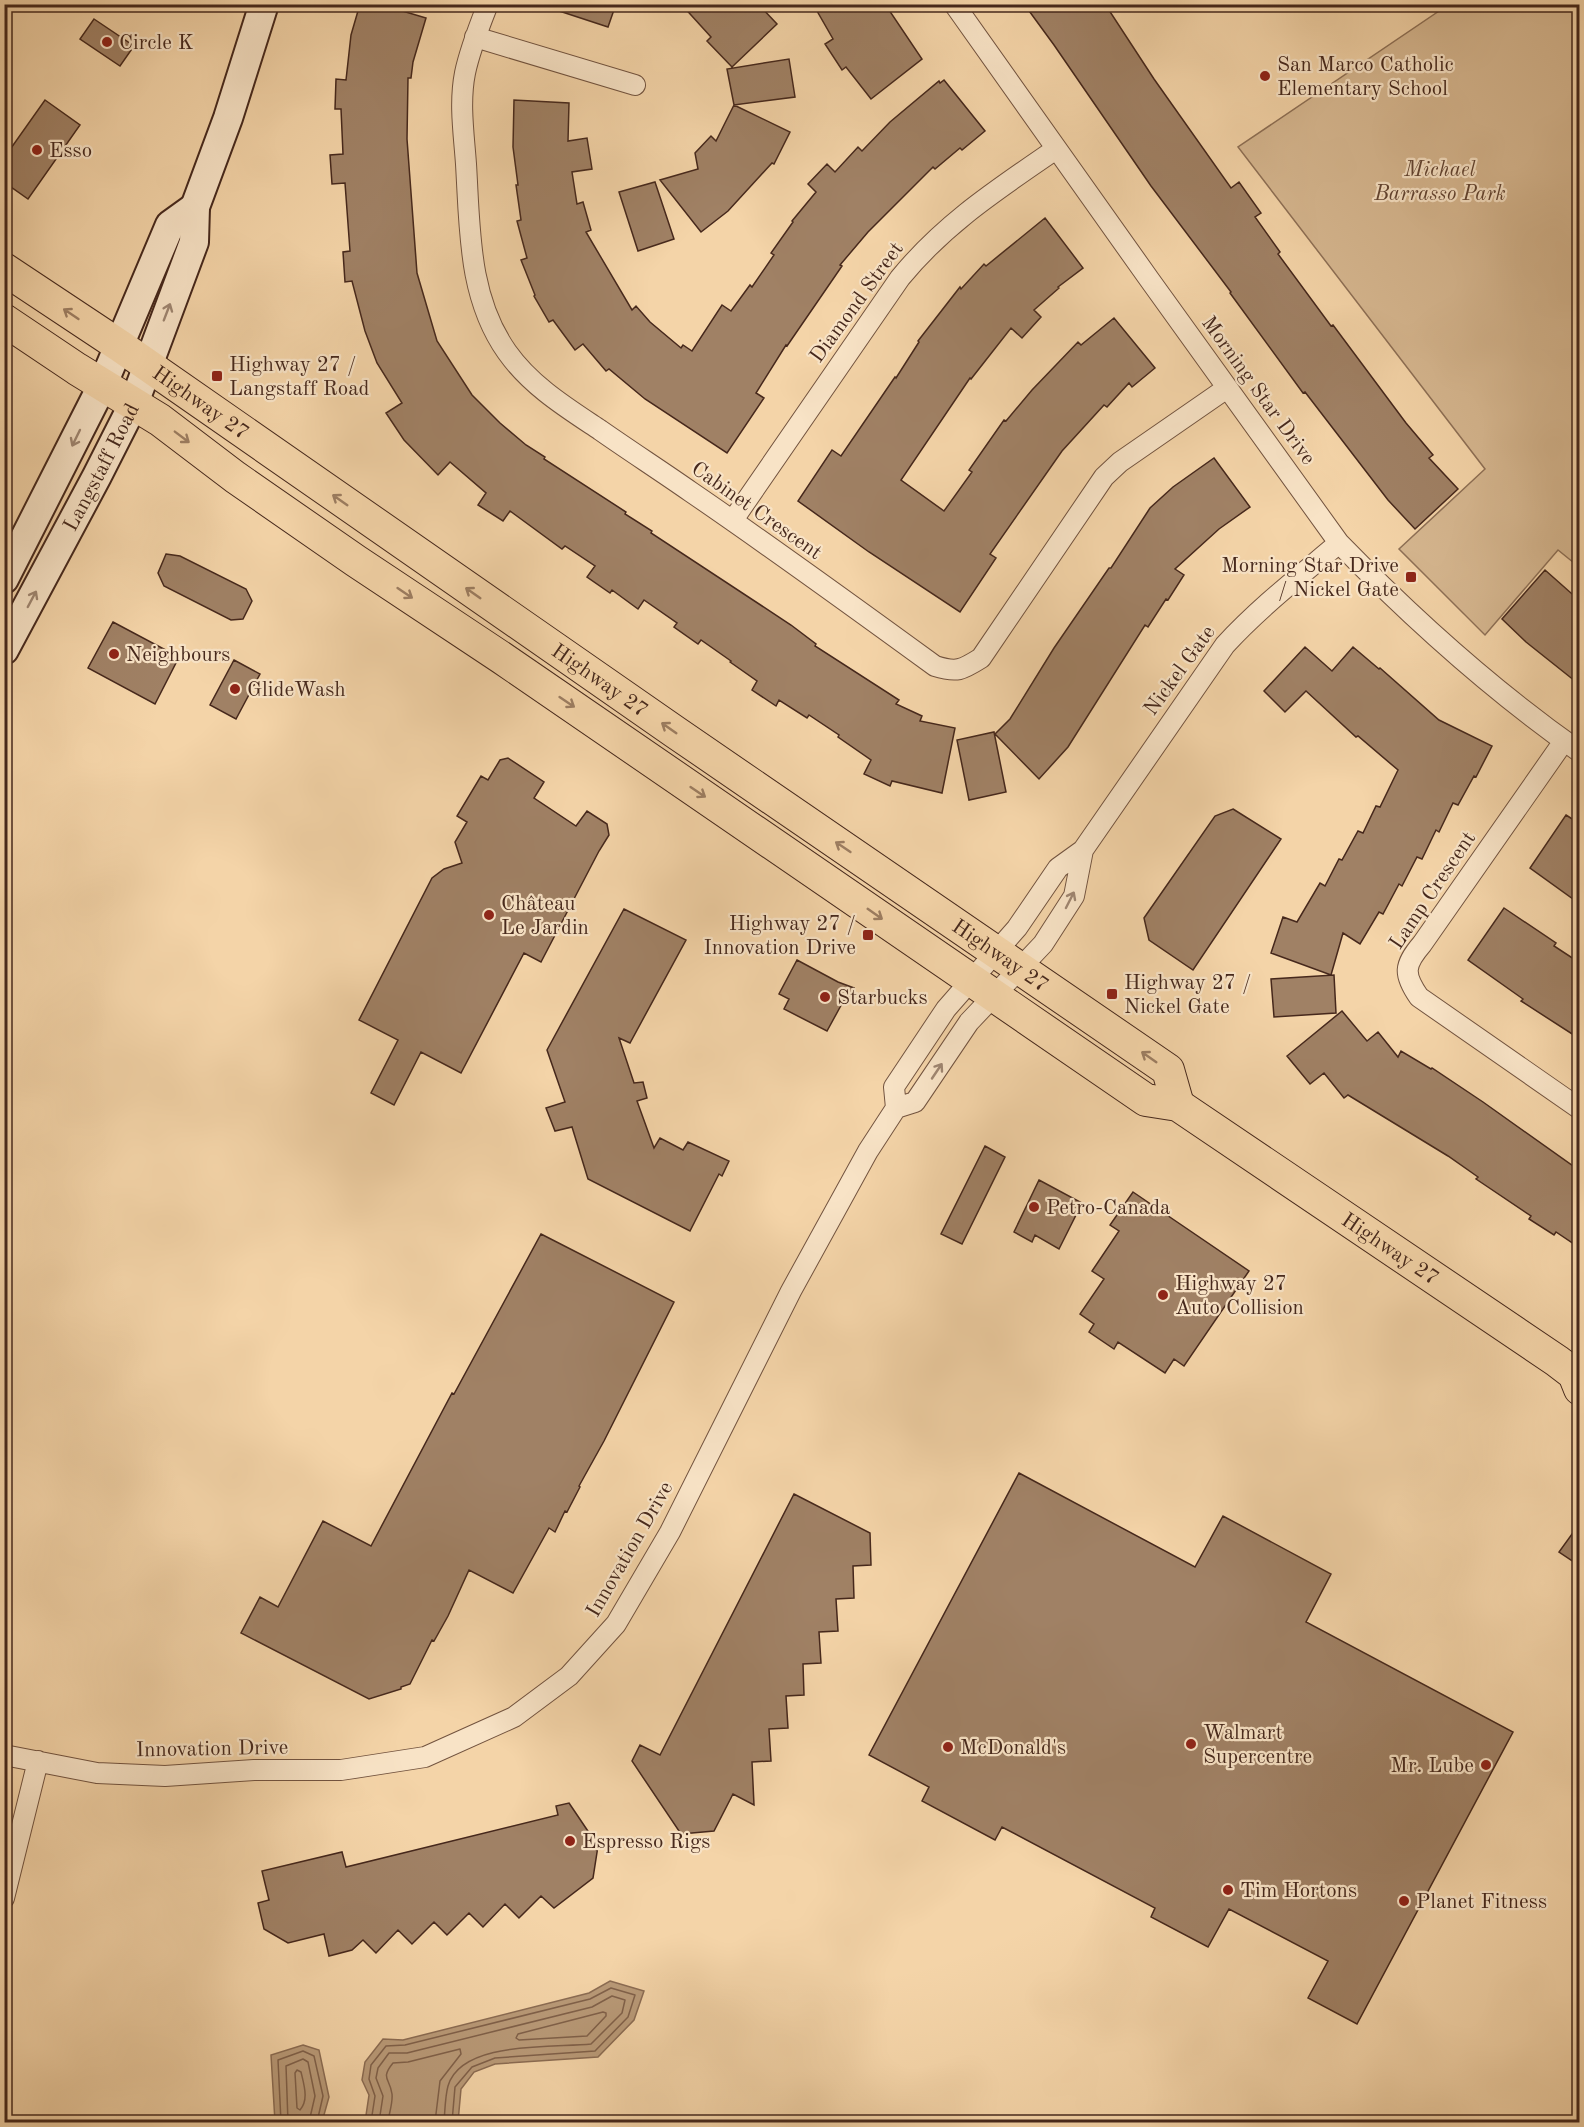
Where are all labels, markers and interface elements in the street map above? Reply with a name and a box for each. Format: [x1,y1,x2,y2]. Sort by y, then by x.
place label: Circle K [119,33,194,54]
marker: Circle K [100,35,114,49]
place label: San Marco Catholic Elementary School [1277,55,1454,100]
marker: San Marco Catholic Elementary School [1258,69,1272,83]
place label: Esso [49,141,92,162]
marker: Esso [30,143,44,157]
park label: Michael Barrasso Park [1373,160,1506,205]
street label: Diamond Street [807,239,908,367]
one-way arrow [163,303,174,321]
one-way arrow [64,308,80,320]
street label: Morning Star Drive [1197,313,1319,469]
place label: Highway 27 / Langstaff Road [229,355,370,400]
street label: Highway 27 [148,363,252,444]
marker: Highway 27 / Langstaff Road [210,369,224,383]
street label: Langstaff Road [61,401,144,535]
one-way arrow [70,429,82,447]
one-way arrow [173,430,189,443]
street label: Cabinet Crescent [687,458,825,564]
one-way arrow [332,494,349,506]
place label: Morning Star Drive / Nickel Gate [1221,556,1399,601]
marker: Morning Star Drive / Nickel Gate [1404,570,1418,584]
one-way arrow [465,587,482,599]
one-way arrow [396,588,413,600]
one-way arrow [27,590,38,608]
street label: Nickel Gate [1141,622,1220,720]
street label: Highway 27 [547,641,651,722]
place label: Neighbours [126,645,230,666]
marker: Neighbours [107,647,121,661]
place label: GlideWash [247,680,346,701]
marker: GlideWash [228,682,242,696]
one-way arrow [558,696,575,708]
one-way arrow [661,722,677,734]
one-way arrow [689,786,705,798]
street label: Lamp Crescent [1386,828,1480,953]
one-way arrow [835,841,851,853]
one-way arrow [1064,892,1076,909]
place label: Château Le Jardin [501,894,589,939]
marker: Château Le Jardin [482,908,496,922]
one-way arrow [867,908,883,920]
place label: Highway 27 / Innovation Drive [704,914,856,959]
street label: Highway 27 [948,916,1052,997]
marker: Highway 27 / Innovation Drive [861,928,875,942]
place label: Highway 27 / Nickel Gate [1124,973,1251,1018]
marker: Highway 27 / Nickel Gate [1105,987,1119,1001]
place label: Starbucks [837,988,928,1009]
marker: Starbucks [818,990,832,1004]
one-way arrow [1142,1051,1158,1063]
one-way arrow [930,1062,943,1079]
place label: Petro-Canada [1046,1198,1171,1219]
marker: Petro-Canada [1027,1200,1041,1214]
street label: Highway 27 [1337,1210,1442,1290]
place label: Highway 27 Auto Collision [1175,1274,1304,1319]
marker: Highway 27 Auto Collision [1156,1288,1170,1302]
street label: Innovation Drive [583,1478,677,1621]
place label: Walmart Supercentre [1203,1723,1312,1768]
marker: Walmart Supercentre [1184,1737,1198,1751]
street label: Innovation Drive [136,1738,288,1761]
place label: McDonald's [960,1738,1066,1759]
marker: McDonald's [941,1740,955,1754]
place label: Mr. Lube [1390,1756,1474,1777]
marker: Mr. Lube [1479,1758,1493,1772]
place label: Espresso Rigs [582,1832,710,1853]
marker: Espresso Rigs [563,1834,577,1848]
place label: Tim Hortons [1240,1881,1357,1902]
marker: Tim Hortons [1221,1883,1235,1897]
place label: Planet Fitness [1416,1892,1547,1913]
marker: Planet Fitness [1397,1894,1411,1908]

